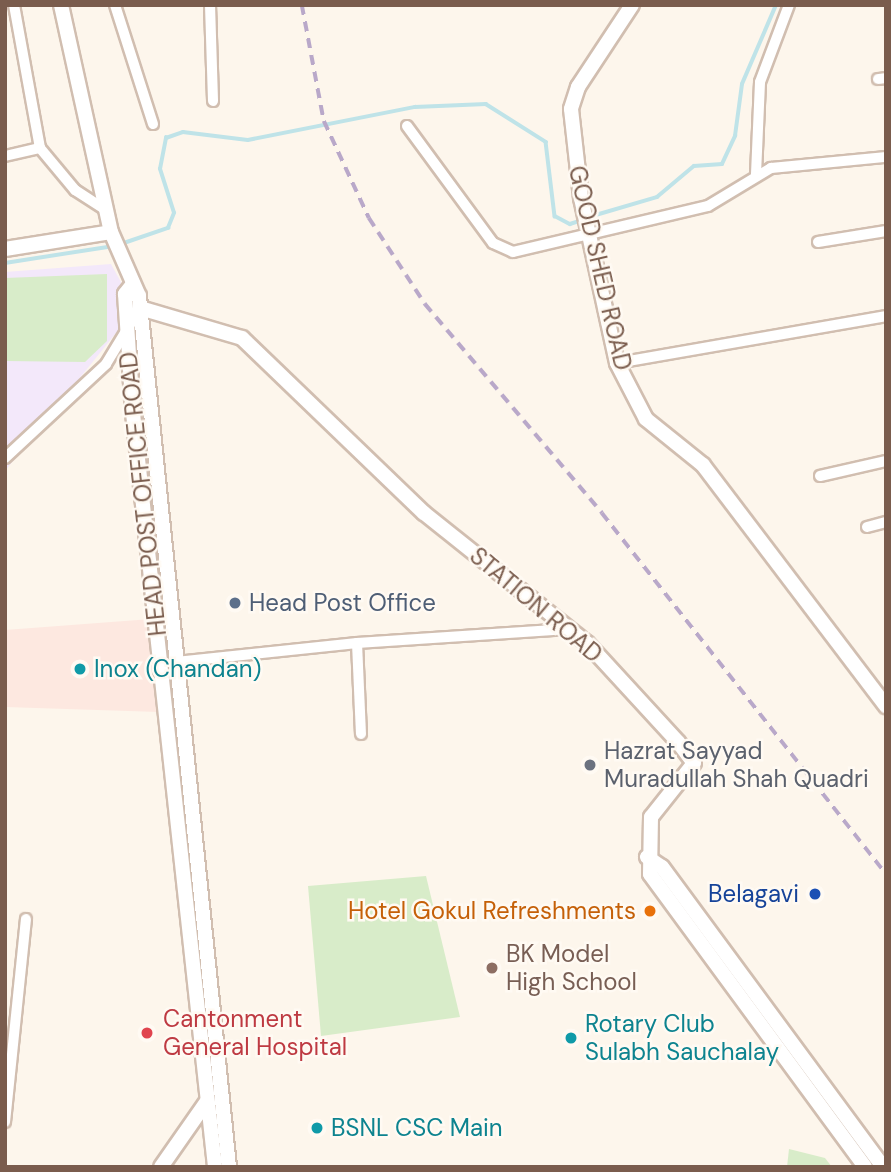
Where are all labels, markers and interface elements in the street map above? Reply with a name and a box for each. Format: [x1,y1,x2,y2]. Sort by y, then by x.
street label: GOOD SHED ROAD [562,163,638,373]
street label: HEAD POST OFFICE ROAD [114,350,172,638]
street label: STATION ROAD [464,541,608,669]
place label: Head Post Office [249,589,436,617]
marker: Head Post Office [227,595,243,611]
place label: Inox (Chandan) [94,655,261,683]
marker: Inox (Chandan) [72,661,88,677]
place label: Hazrat Sayyad Muradullah Shah Quadri [604,737,869,793]
marker: Hazrat Sayyad Muradullah Shah Quadri [582,757,598,773]
place label: Belagavi [708,880,799,908]
marker: Belagavi [805,884,825,904]
place label: Hotel Gokul Refreshments [348,897,636,925]
marker: Hotel Gokul Refreshments [642,903,658,919]
place label: BK Model High School [506,940,637,996]
marker: BK Model High School [484,960,500,976]
place label: Cantonment General Hospital [163,1005,347,1061]
place label: Rotary Club Sulabh Sauchalay [585,1010,779,1066]
marker: Cantonment General Hospital [137,1023,157,1043]
marker: Rotary Club Sulabh Sauchalay [563,1030,579,1046]
place label: BSNL CSC Main [331,1114,503,1142]
marker: BSNL CSC Main [309,1120,325,1136]

